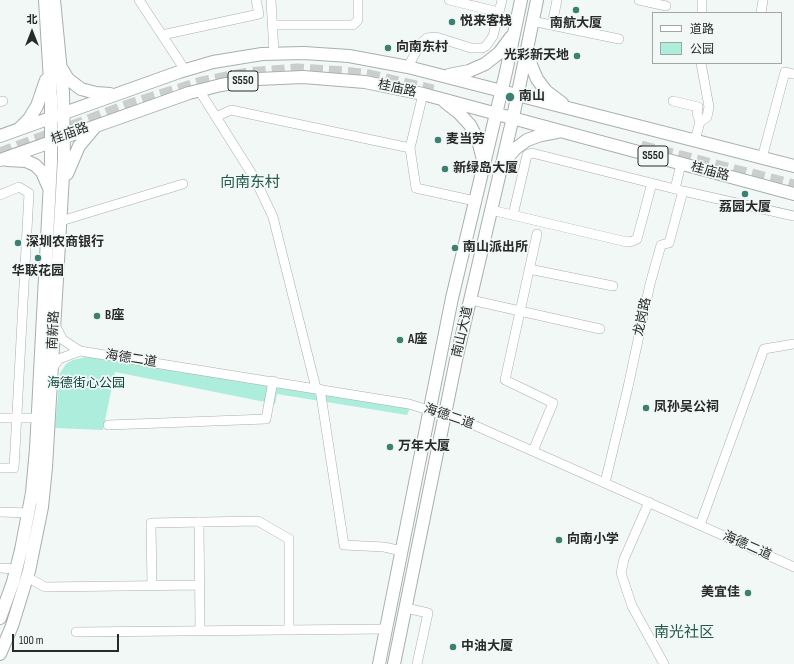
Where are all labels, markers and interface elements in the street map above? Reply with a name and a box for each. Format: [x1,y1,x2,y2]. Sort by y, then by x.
marker: 南航大厦 [571,5,581,15]
north arrow [12,12,52,52]
legend [652,12,782,64]
text: 北 [27,13,38,26]
place label: 悦来客栈 [460,14,512,30]
place label: 南航大厦 [550,16,602,32]
marker: 悦来客栈 [447,17,457,27]
text: 道路 [690,22,714,37]
place label: 向南东村 [396,40,448,56]
text: 公园 [690,42,714,57]
marker: 向南东村 [383,43,393,53]
place label: 光彩新天地 [504,48,569,64]
marker: 光彩新天地 [572,51,582,61]
road number: S550 [228,71,258,91]
street label: 桂庙路 [376,77,418,101]
place label: 南山 [519,89,545,105]
marker: 南山 [504,91,516,103]
street label: 桂庙路 [49,120,91,148]
place label: 麦当劳 [446,132,485,148]
marker: 麦当劳 [433,135,443,145]
road number: S550 [638,146,668,166]
street label: 桂庙路 [689,159,731,185]
place label: 新绿岛大厦 [453,161,518,177]
marker: 新绿岛大厦 [440,164,450,174]
district label: 向南东村 [220,174,280,192]
marker: 荔园大厦 [740,189,750,199]
place label: 荔园大厦 [719,200,771,216]
place label: 深圳农商银行 [26,235,104,251]
marker: 深圳农商银行 [13,238,23,248]
place label: 南山派出所 [463,240,528,256]
marker: 南山派出所 [450,243,460,253]
marker: 华联花园 [33,253,43,263]
place label: 华联花园 [12,264,64,280]
street label: 龙岗路 [631,296,655,338]
street label: 南山大道 [450,305,476,359]
place label: B座 [105,308,124,324]
street label: 南新路 [45,310,63,350]
marker: B座 [92,311,102,321]
place label: A座 [408,332,427,348]
marker: A座 [395,335,405,345]
street label: 海德二道 [104,347,158,371]
park label: 海德街心公园 [47,376,125,392]
place label: 凤孙吴公祠 [654,400,719,416]
street label: 海德二道 [422,401,476,433]
marker: 凤孙吴公祠 [641,403,651,413]
place label: 万年大厦 [398,439,450,455]
marker: 万年大厦 [385,442,395,452]
street label: 海德二道 [720,528,774,564]
place label: 向南小学 [567,532,619,548]
marker: 向南小学 [554,535,564,545]
place label: 美宜佳 [701,585,740,601]
marker: 美宜佳 [743,588,753,598]
district label: 南光社区 [654,624,714,642]
scale bar [14,626,121,652]
text: 100 m [19,633,44,648]
place label: 中油大厦 [461,639,513,655]
marker: 中油大厦 [448,642,458,652]

